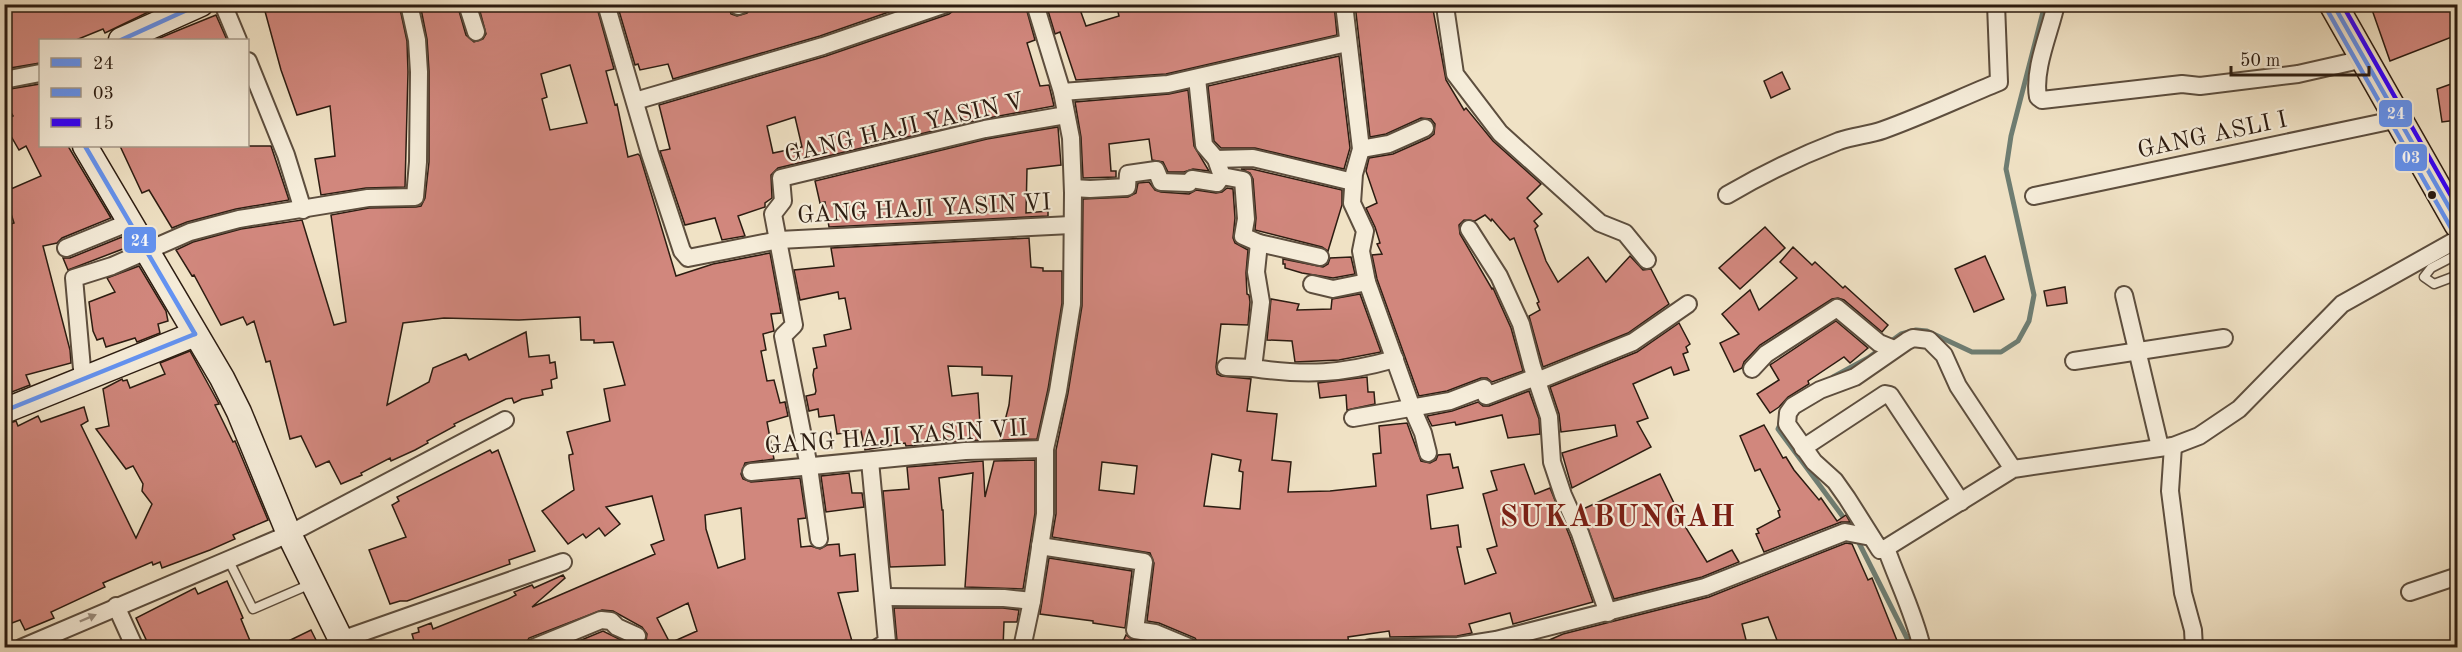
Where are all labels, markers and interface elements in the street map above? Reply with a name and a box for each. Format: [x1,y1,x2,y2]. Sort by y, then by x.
legend [39,39,249,147]
scale bar [2231,39,2369,77]
text: 50 m [2240,52,2280,70]
text: 24 [93,55,114,73]
text: 03 [93,85,114,103]
street label: GANG HAJI YASIN V [782,90,1026,168]
line badge: 24 [2378,99,2413,128]
text: 24 [2387,107,2405,123]
street label: GANG ASLI I [2135,108,2289,164]
text: 15 [93,115,114,133]
line badge: 03 [2394,143,2428,172]
text: 03 [2402,151,2420,167]
unlabelled marker [2426,189,2438,201]
street label: GANG HAJI YASIN VI [796,191,1052,229]
line badge: 24 [123,226,157,254]
text: 24 [131,234,149,250]
street label: GANG HAJI YASIN VII [764,417,1029,459]
district label: SUKABUNGAH [1499,503,1737,533]
one-way arrow [79,613,97,623]

